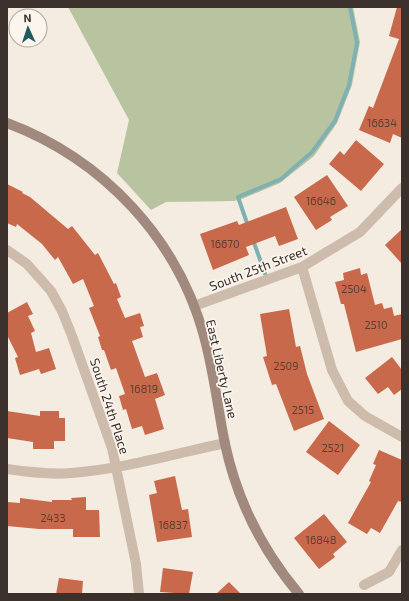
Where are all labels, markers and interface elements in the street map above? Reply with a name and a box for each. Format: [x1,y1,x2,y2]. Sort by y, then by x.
north arrow [8,8,48,48]
text: N [23,11,32,24]
house number: 16634 [367,116,397,129]
house number: 16646 [306,194,336,207]
house number: 16670 [210,237,240,250]
street label: South 25th Street [207,242,309,294]
house number: 2504 [341,282,367,295]
street label: East Liberty Lane [203,318,241,420]
house number: 2510 [364,318,388,331]
street label: South 24th Place [87,356,133,456]
house number: 2509 [273,359,299,372]
house number: 16819 [130,382,158,395]
house number: 2515 [292,403,314,416]
house number: 2521 [322,441,344,454]
house number: 2433 [40,511,66,524]
house number: 16837 [158,518,188,531]
house number: 16848 [306,533,336,546]

